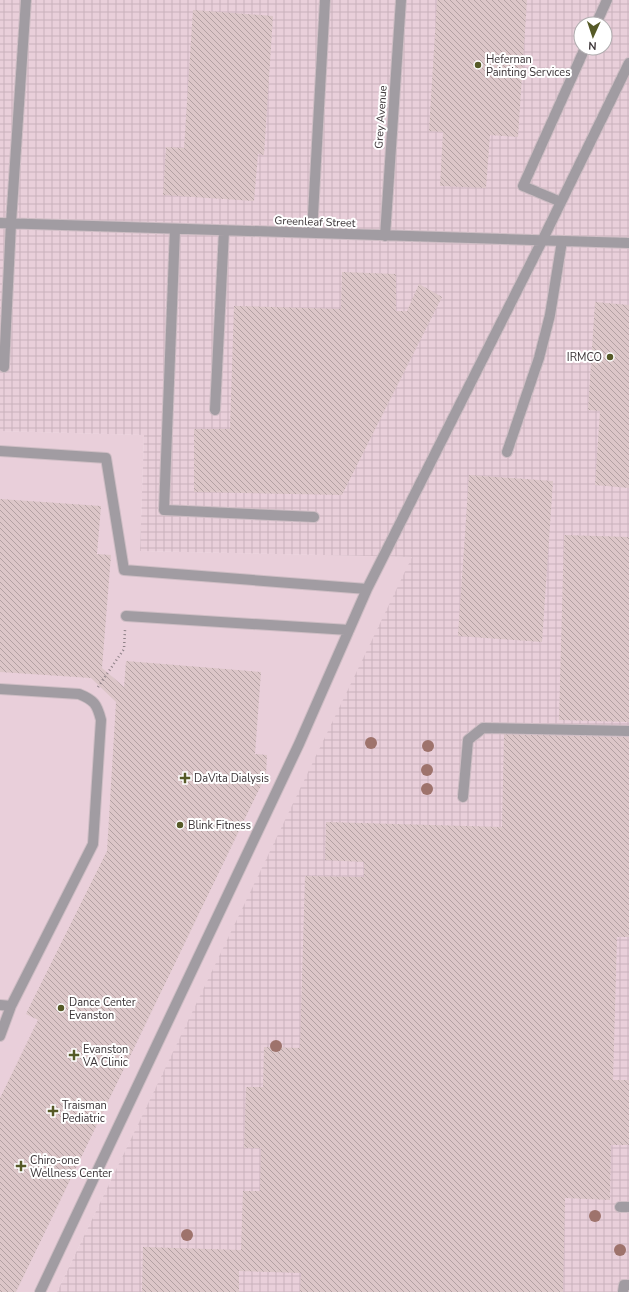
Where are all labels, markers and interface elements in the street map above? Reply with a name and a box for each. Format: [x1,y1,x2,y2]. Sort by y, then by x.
north arrow [573,16,613,56]
text: N [588,38,597,53]
place label: Hefernan Painting Services [486,52,570,80]
marker: Hefernan Painting Services [473,60,483,70]
street label: Grey Avenue [371,85,391,149]
street label: Greenleaf Street [274,213,356,231]
place label: IRMCO [567,350,602,365]
marker: IRMCO [605,352,615,362]
place label: DaVita Dialysis [194,771,269,786]
marker: DaVita Dialysis [179,772,191,784]
place label: Blink Fitness [188,818,251,833]
marker: Blink Fitness [175,820,185,830]
place label: Dance Center Evanston [69,995,136,1023]
marker: Dance Center Evanston [56,1003,66,1013]
place label: Evanston VA Clinic [82,1042,128,1070]
marker: Evanston VA Clinic [68,1049,80,1061]
place label: Traisman Pediatric [62,1098,107,1126]
marker: Traisman Pediatric [47,1105,59,1117]
place label: Chiro-one Wellness Center [30,1153,112,1181]
marker: Chiro-one Wellness Center [15,1160,27,1172]

